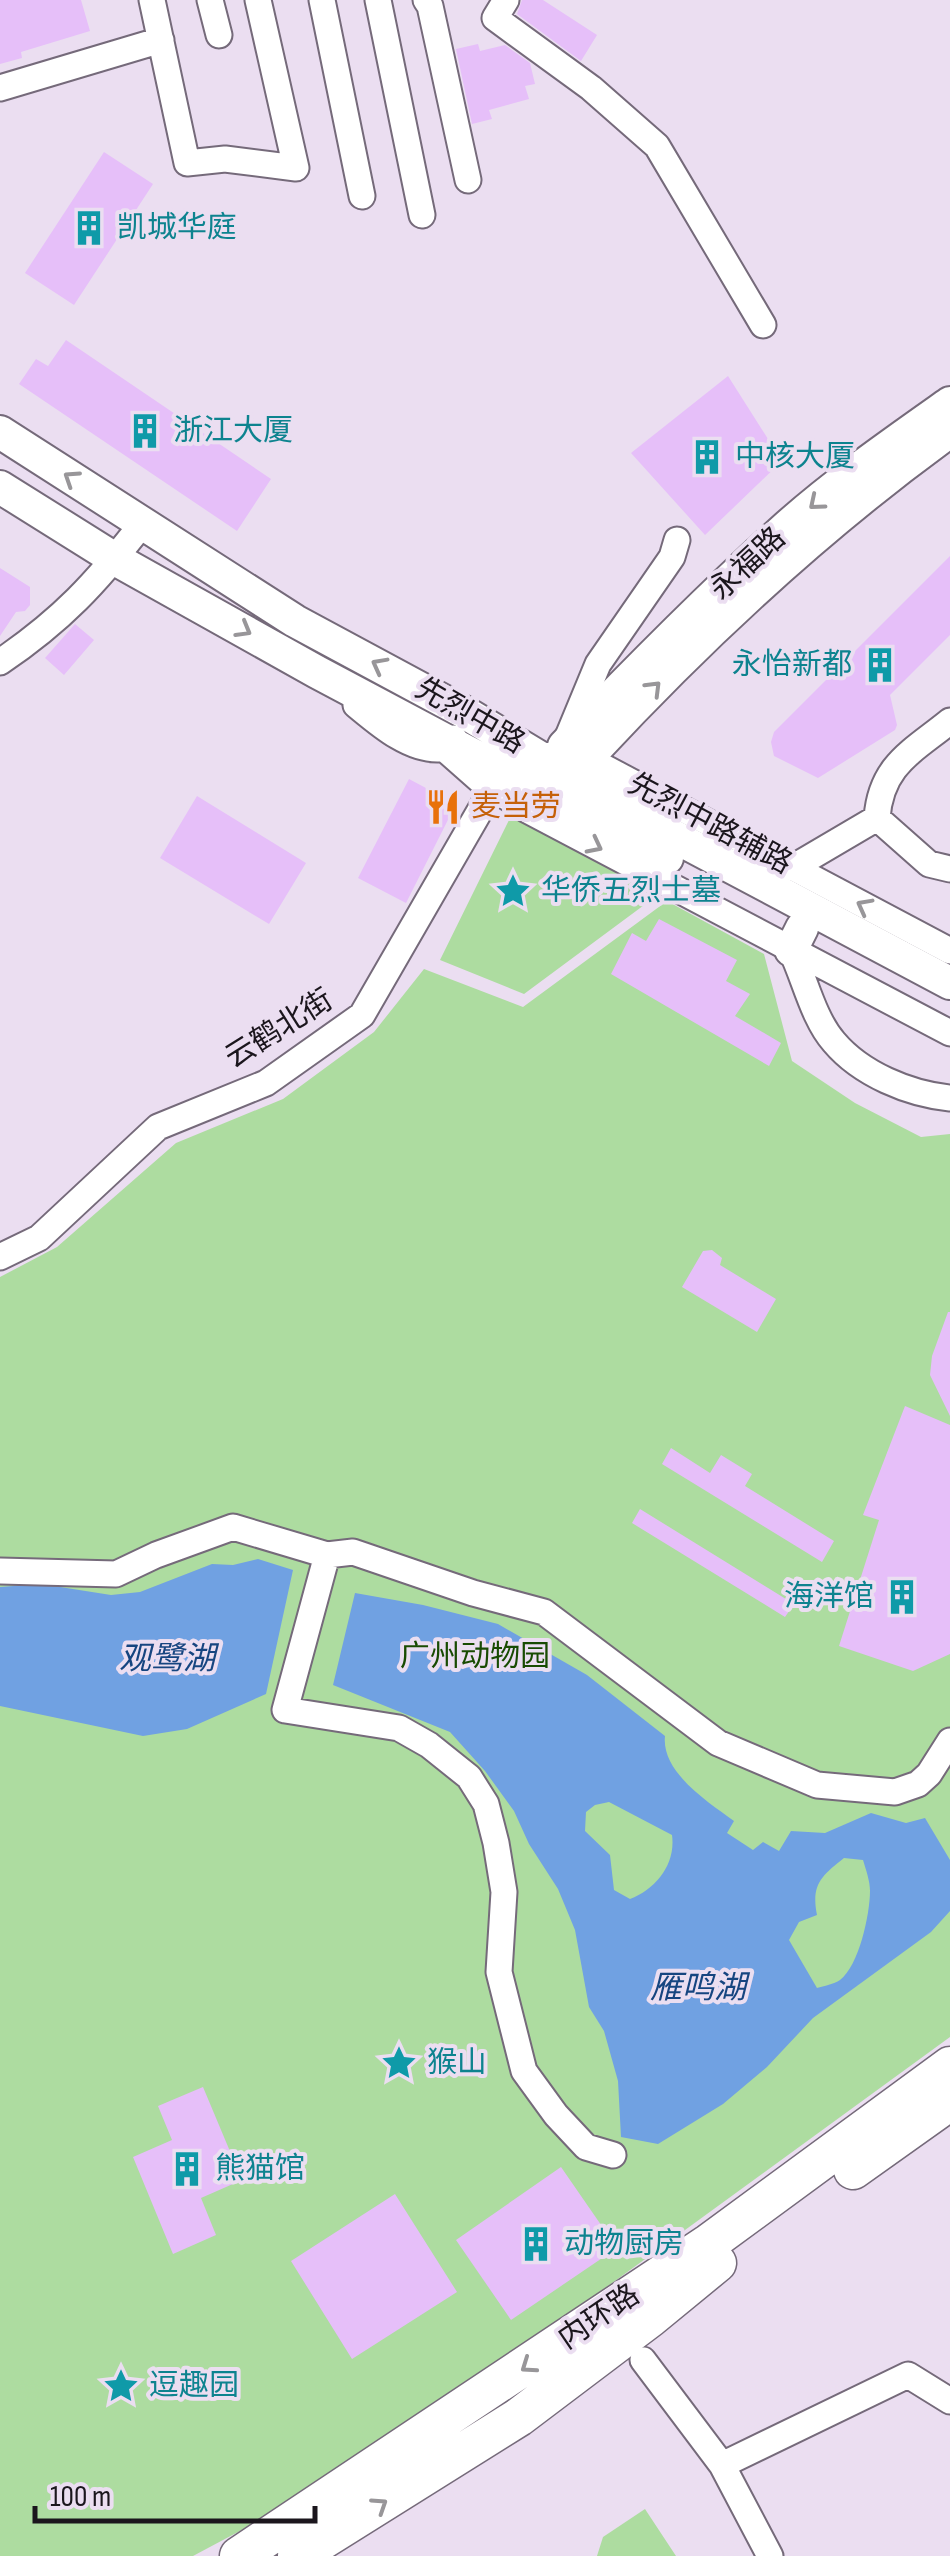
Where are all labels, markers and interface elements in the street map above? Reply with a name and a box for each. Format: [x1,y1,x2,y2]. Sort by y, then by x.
building icon: 凯城华庭 [70,209,108,247]
place label: 凯城华庭 [117,210,237,246]
building icon: 浙江大厦 [126,412,164,450]
place label: 浙江大厦 [173,413,293,449]
building icon: 中核大厦 [688,438,726,476]
place label: 中核大厦 [735,439,855,475]
one-way arrow [64,472,82,491]
one-way arrow [809,491,827,509]
street label: 永福路 [703,520,793,608]
one-way arrow [233,618,251,637]
building icon: 永怡新都 [861,646,899,684]
place label: 永怡新都 [732,647,852,683]
one-way arrow [371,657,389,677]
street label: 先烈中路 [409,670,531,762]
one-way arrow [642,681,660,699]
street label: 先烈中路辅路 [622,766,798,882]
restaurant icon: 麦当劳 [424,788,462,826]
place label: 麦当劳 [471,789,561,825]
one-way arrow [585,834,603,853]
place icon: 华侨五烈士墓 [494,872,532,910]
place label: 华侨五烈士墓 [541,873,721,909]
one-way arrow [856,898,874,918]
street label: 云鹤北街 [219,982,339,1076]
building icon: 海洋馆 [883,1578,921,1616]
place label: 海洋馆 [784,1579,874,1615]
park label: 广州动物园 [400,1639,550,1675]
water label: 观鹭湖 [119,1640,220,1679]
water label: 雁鸣湖 [650,1969,751,2008]
place icon: 猴山 [380,2044,418,2082]
place label: 猴山 [427,2045,487,2081]
building icon: 熊猫馆 [168,2150,206,2188]
place label: 熊猫馆 [215,2151,305,2187]
building icon: 动物厨房 [517,2225,555,2263]
place label: 动物厨房 [564,2226,684,2262]
street label: 内环路 [552,2277,646,2357]
one-way arrow [521,2354,540,2372]
place icon: 逗趣园 [102,2367,140,2405]
place label: 逗趣园 [149,2368,239,2404]
scale bar [35,2461,315,2523]
text: 100 m [50,2479,111,2515]
one-way arrow [370,2498,388,2517]

